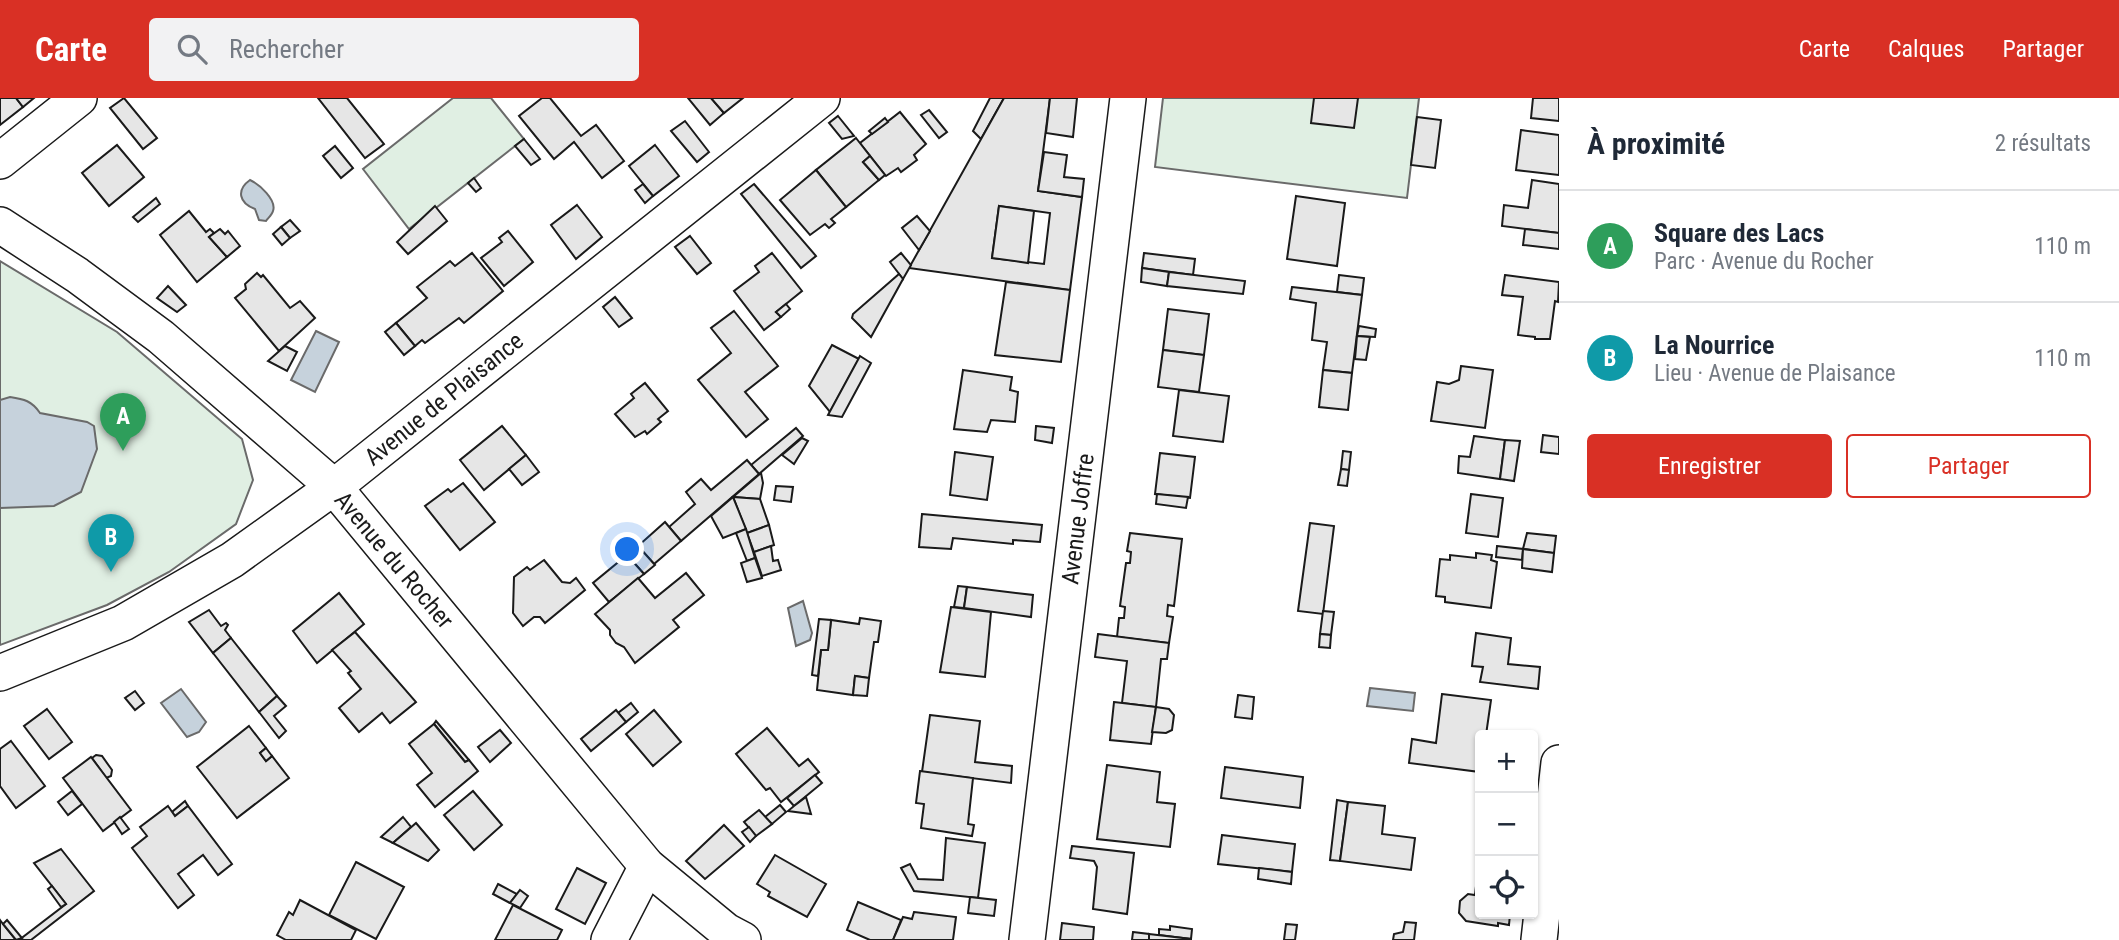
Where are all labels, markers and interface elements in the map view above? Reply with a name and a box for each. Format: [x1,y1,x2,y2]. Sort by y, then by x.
search box [149,18,639,81]
text: Carte [35,30,107,69]
icon: search [173,30,211,68]
text: Rechercher [229,34,344,64]
text: Carte [1799,35,1850,63]
text: Calques [1888,35,1964,63]
text: Partager [2002,35,2084,63]
text: À proximité [1587,126,1725,161]
text: 2 résultats [1995,130,2091,157]
text: Square des Lacs [1654,218,1824,248]
text: A [1603,233,1617,260]
text: 110 m [2034,233,2091,260]
text: Parc · Avenue du Rocher [1654,248,1874,275]
street label: Avenue de Plaisance [359,327,529,471]
text: La Nourrice [1654,330,1775,360]
text: B [1604,345,1616,372]
text: 110 m [2034,345,2091,372]
text: Lieu · Avenue de Plaisance [1654,360,1896,387]
pin: A [100,393,146,451]
button: Enregistrer [1587,434,1832,498]
button: Partager [1846,434,2091,498]
street label: Avenue Joffre [1056,452,1100,586]
street label: Avenue du Rocher [329,486,459,634]
pin: B [88,514,134,572]
your location [610,532,644,566]
map controls [1475,730,1538,919]
button: + [1475,730,1538,793]
button: − [1475,793,1538,856]
button: locate [1475,856,1538,919]

